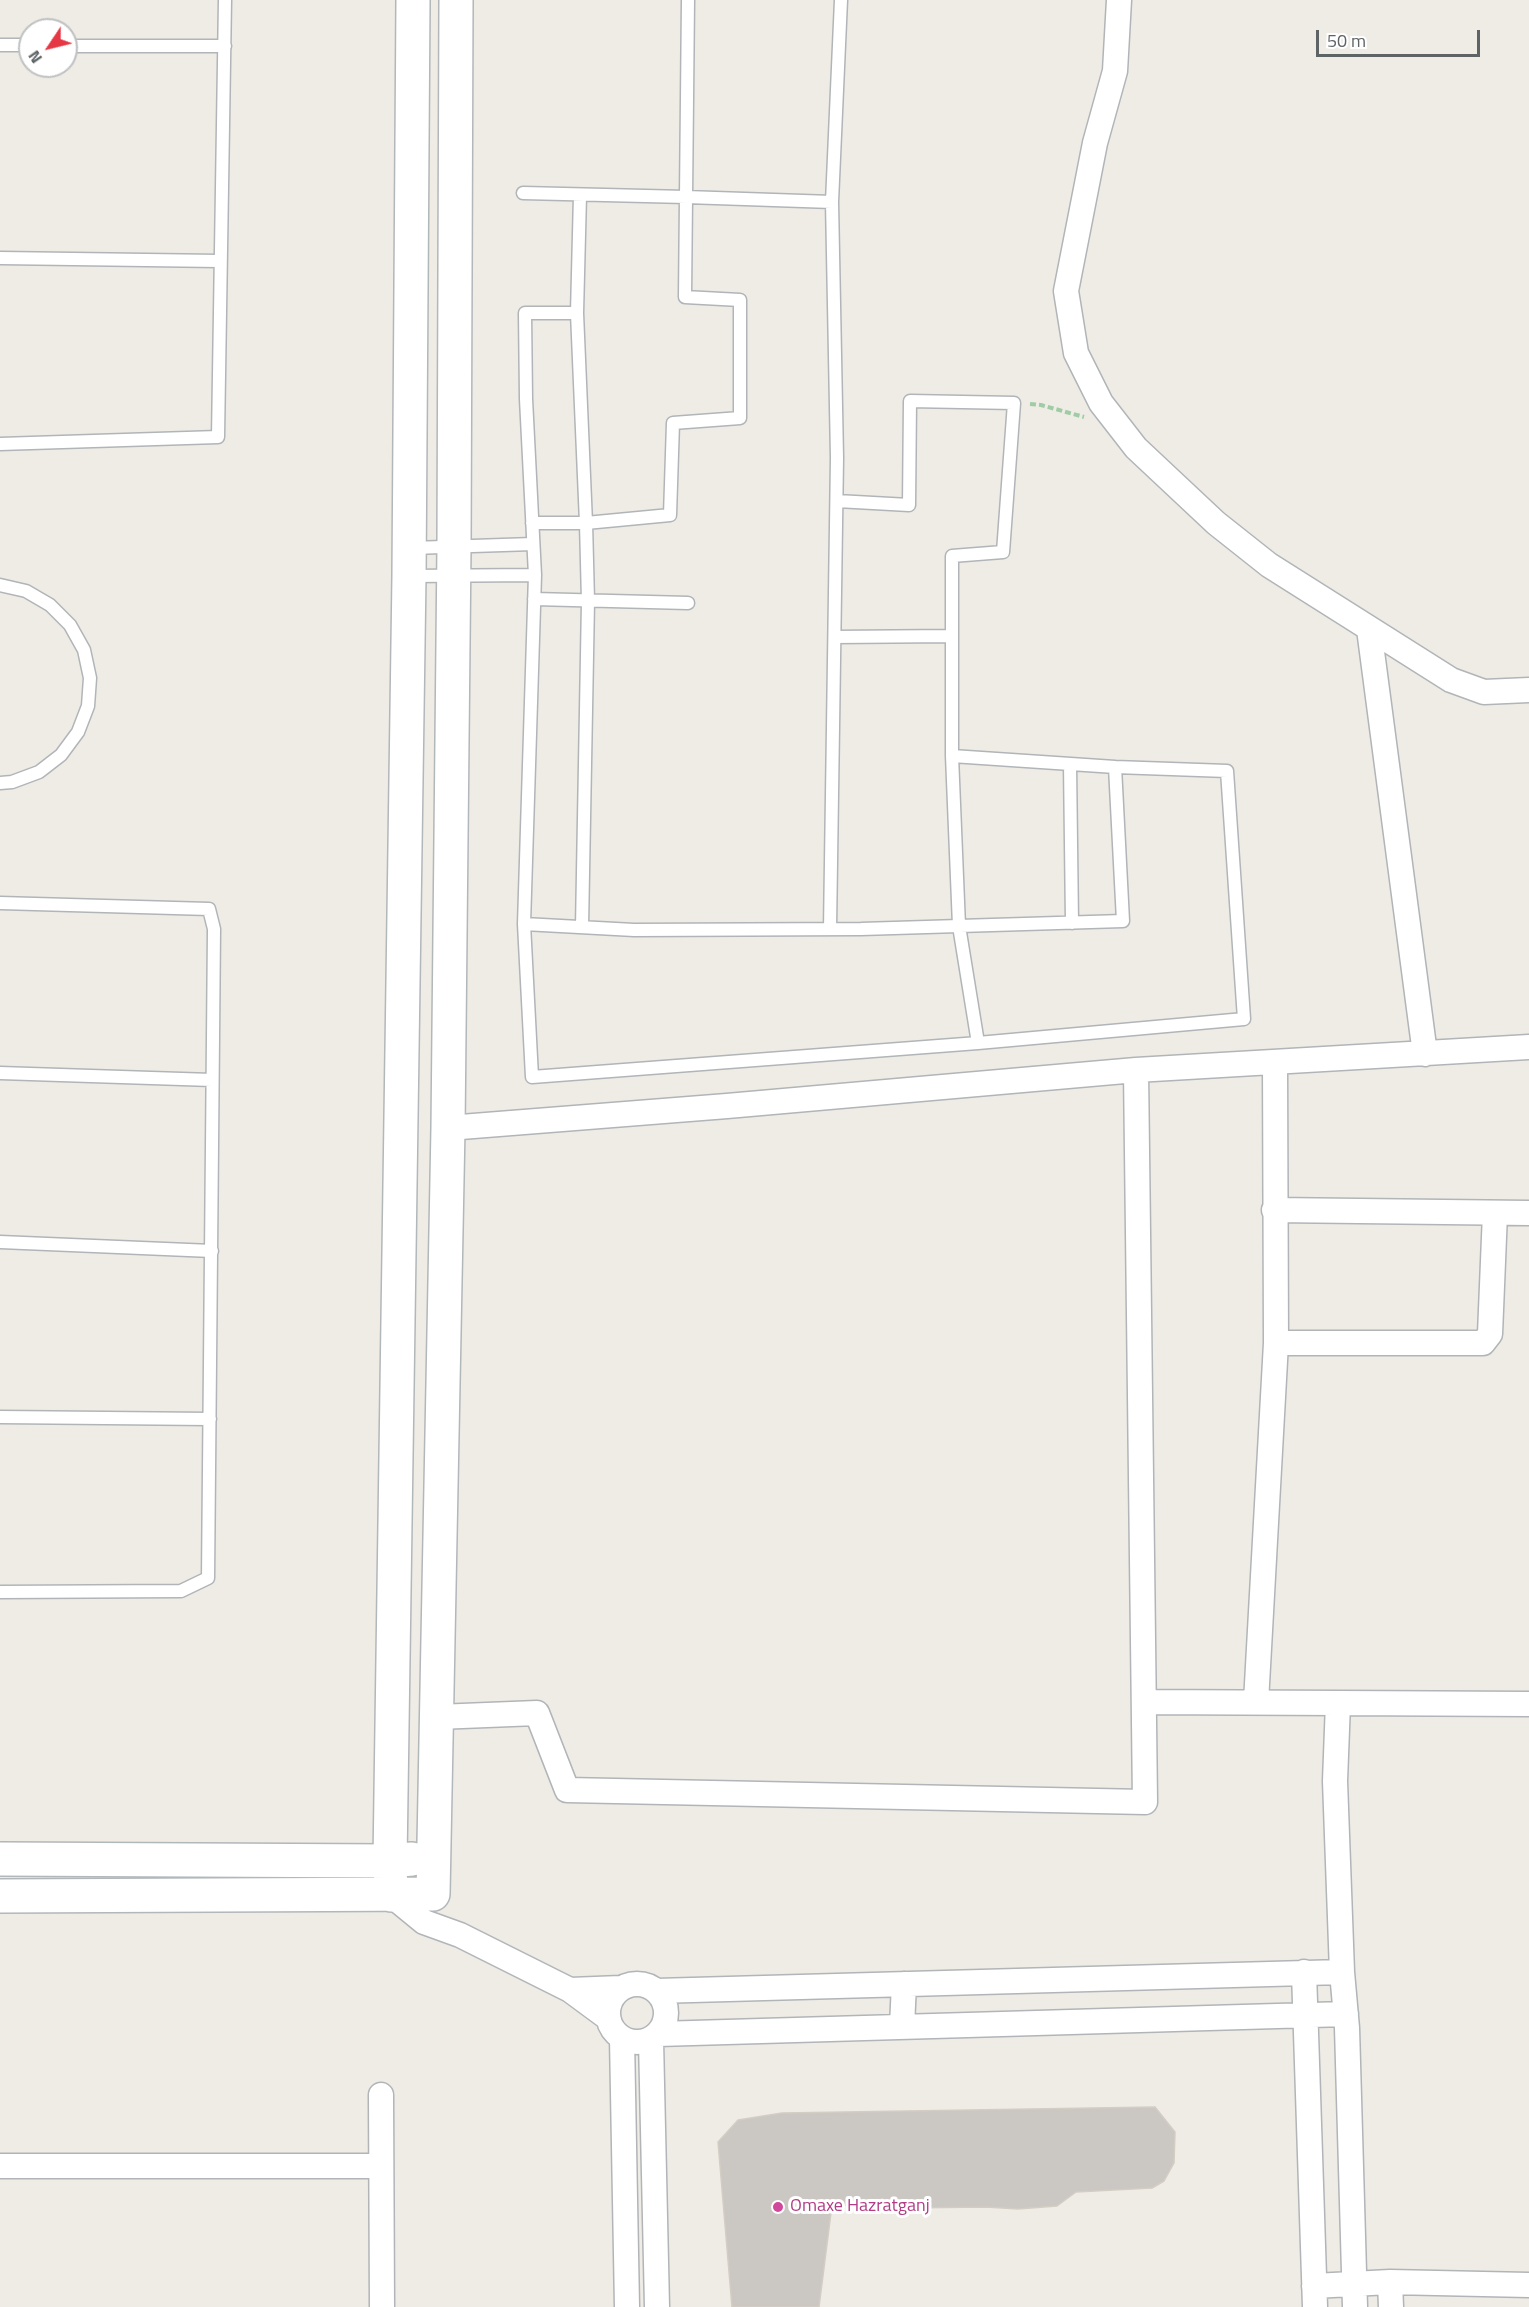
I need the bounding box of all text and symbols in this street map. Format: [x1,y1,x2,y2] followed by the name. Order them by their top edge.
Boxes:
[18,18,78,78] north arrow
[1319,18,1482,56] scale bar
[1327,27,1366,54] text: 50 m
[22,46,48,69] text: N
[790,2196,930,2218] place label: Omaxe Hazratganj
[771,2200,785,2214] marker: Omaxe Hazratganj

